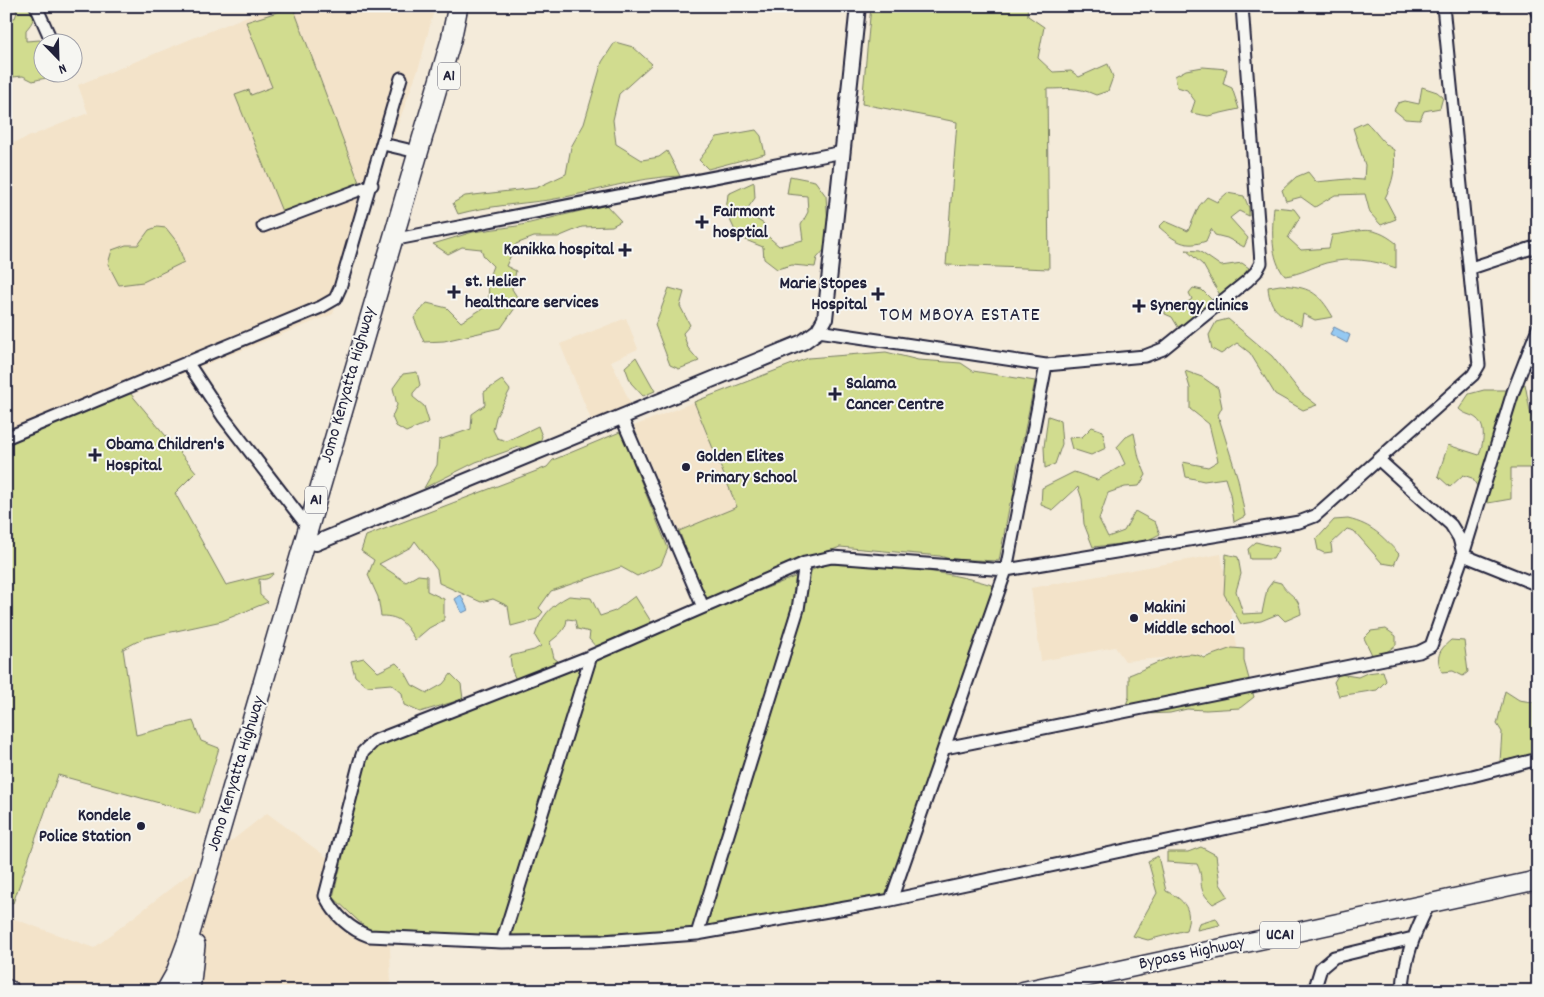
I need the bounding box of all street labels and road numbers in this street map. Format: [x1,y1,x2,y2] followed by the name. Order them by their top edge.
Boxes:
[438,62,460,90] road number: A1
[315,303,383,466] street label: Jomo Kenyatta Highway
[305,486,327,514] road number: A1
[201,693,273,855] street label: Jomo Kenyatta Highway
[1260,922,1300,948] road number: UCA1
[1137,930,1248,977] street label: Bypass Highway

